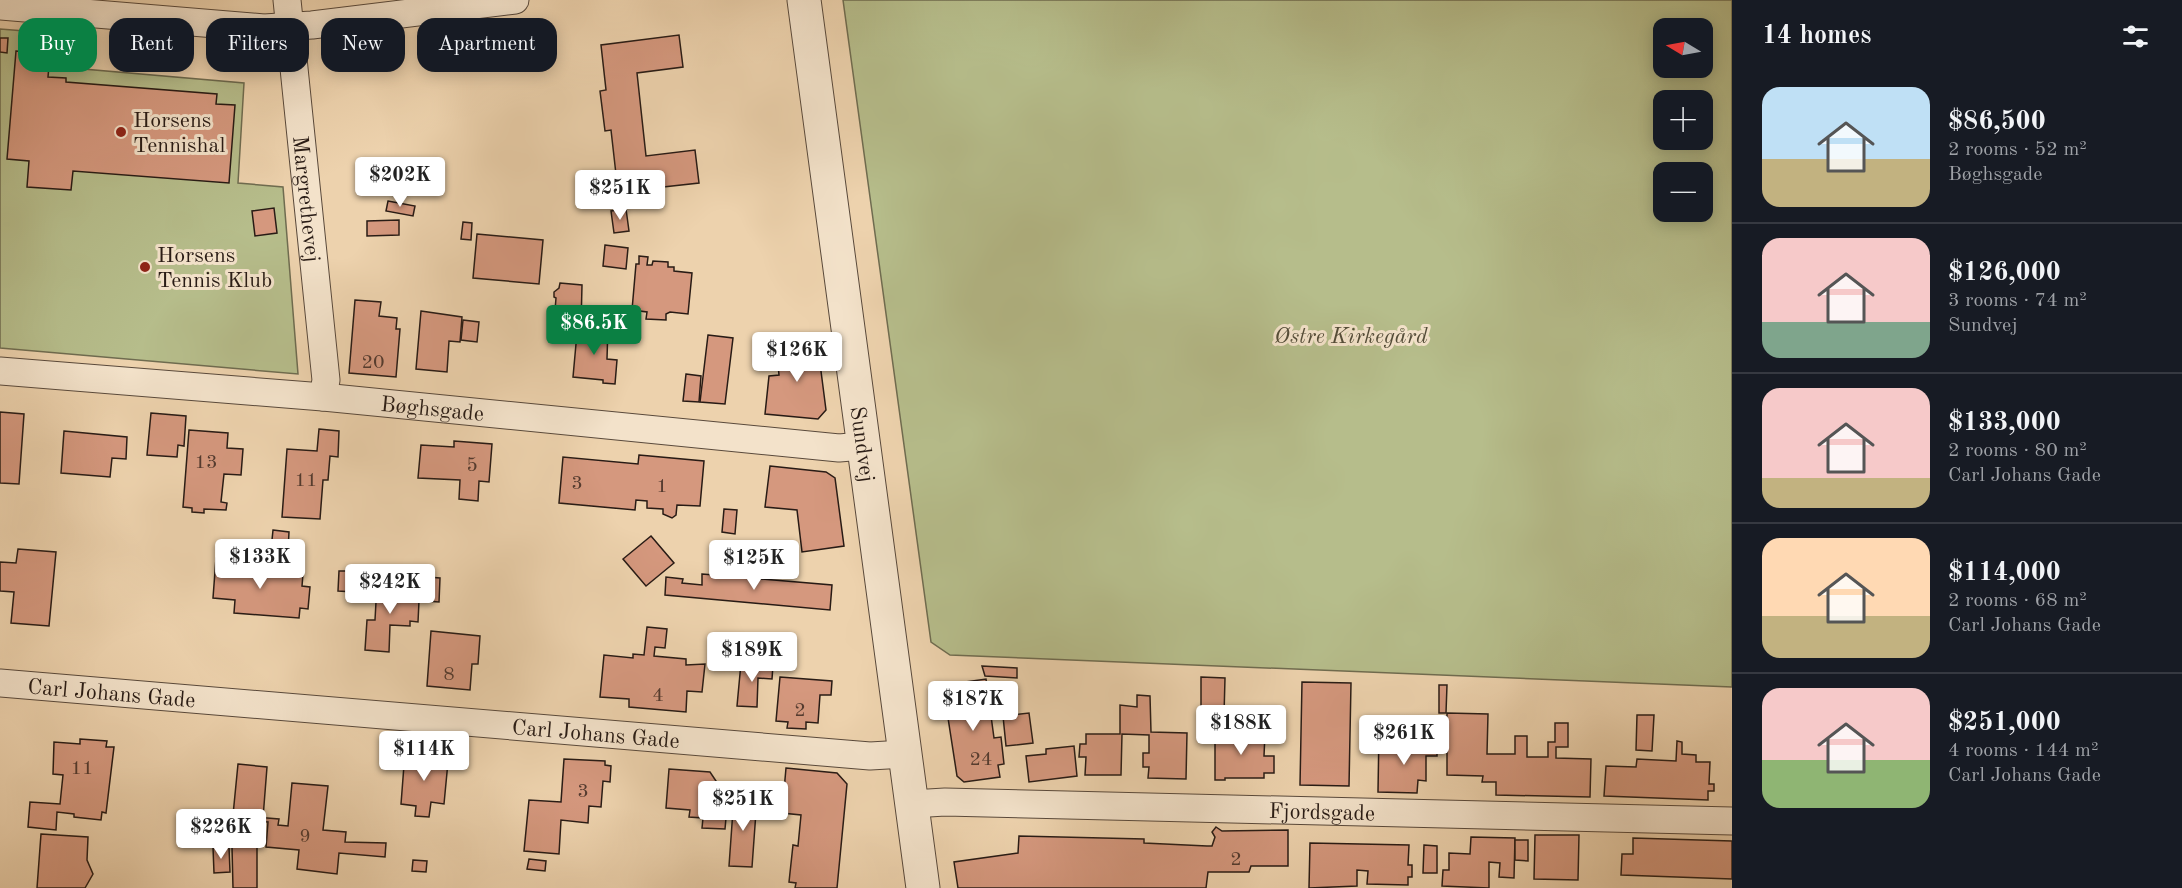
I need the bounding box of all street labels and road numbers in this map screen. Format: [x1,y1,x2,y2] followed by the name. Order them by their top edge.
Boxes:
[288,135,323,263] street label: Margrethevej
[379,394,485,426] street label: Bøghsgade
[846,405,878,484] street label: Sundvej
[27,676,196,712] street label: Carl Johans Gade
[511,717,681,753] street label: Carl Johans Gade
[1268,801,1375,825] street label: Fjordsgade

